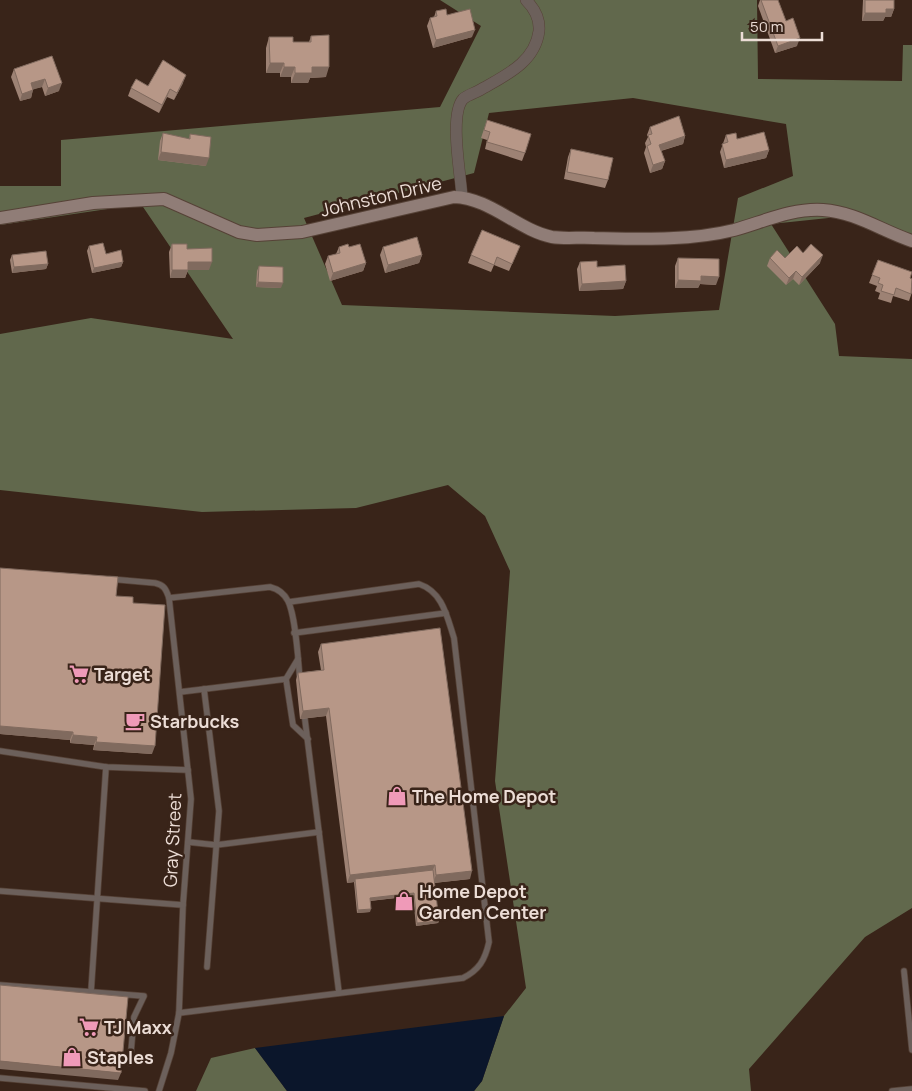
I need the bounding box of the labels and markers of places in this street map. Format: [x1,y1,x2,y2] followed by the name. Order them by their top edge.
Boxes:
[94,662,151,686] place label: Target
[68,663,90,685] supermarket icon: Target
[150,709,239,733] place label: Starbucks
[124,710,146,732] cafe icon: Starbucks
[412,784,556,808] place label: The Home Depot
[386,785,408,807] shop icon: The Home Depot
[419,879,547,924] place label: Home Depot Garden Center
[393,890,415,912] shop icon: Home Depot Garden Center
[104,1015,172,1039] place label: TJ Maxx
[78,1016,100,1038] supermarket icon: TJ Maxx
[87,1045,154,1069] place label: Staples
[61,1046,83,1068] shop icon: Staples

